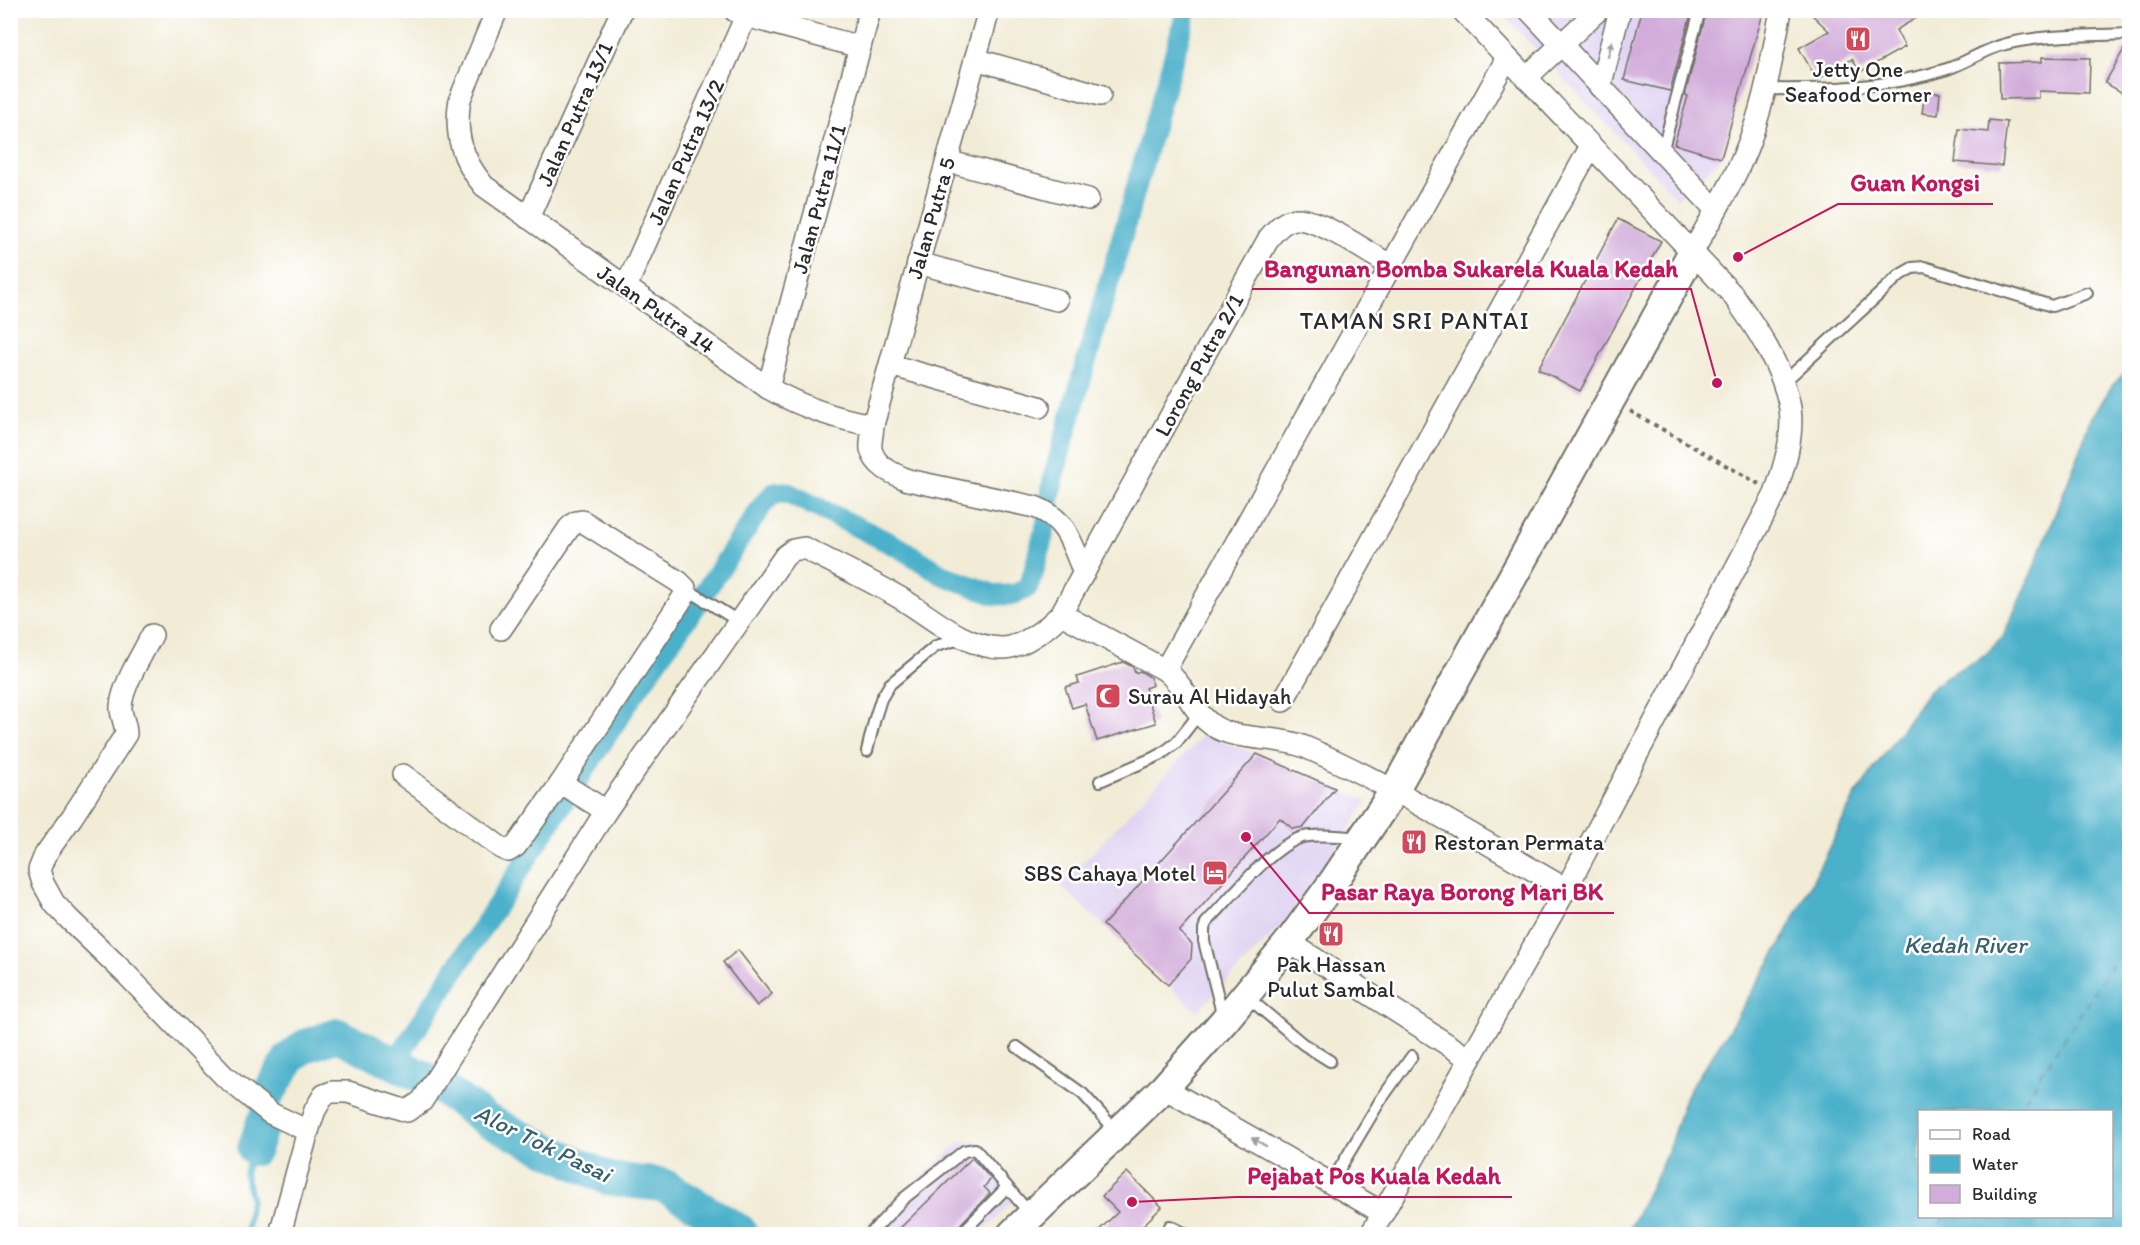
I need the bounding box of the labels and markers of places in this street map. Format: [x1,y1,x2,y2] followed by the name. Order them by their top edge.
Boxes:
[1843,24,1873,54] restaurant icon: Jetty One Seafood Corner
[1785,56,1932,108] place label: Jetty One Seafood Corner
[1838,162,1993,204] callout: Guan Kongsi
[1252,247,1691,289] callout: Bangunan Bomba Sukarela Kuala Kedah
[1093,681,1123,711] mosque icon: Surau Al Hidayah
[1128,683,1291,710] place label: Surau Al Hidayah
[1399,827,1429,857] restaurant icon: Restoran Permata
[1434,829,1605,856] place label: Restoran Permata
[1200,858,1230,888] hotel icon: SBS Cahaya Motel
[1024,860,1196,887] place label: SBS Cahaya Motel
[1309,871,1614,913] callout: Pasar Raya Borong Mari BK
[1316,919,1346,949] restaurant icon: Pak Hassan Pulut Sambal
[1267,951,1395,1003] place label: Pak Hassan Pulut Sambal
[1236,1155,1512,1197] callout: Pejabat Pos Kuala Kedah

